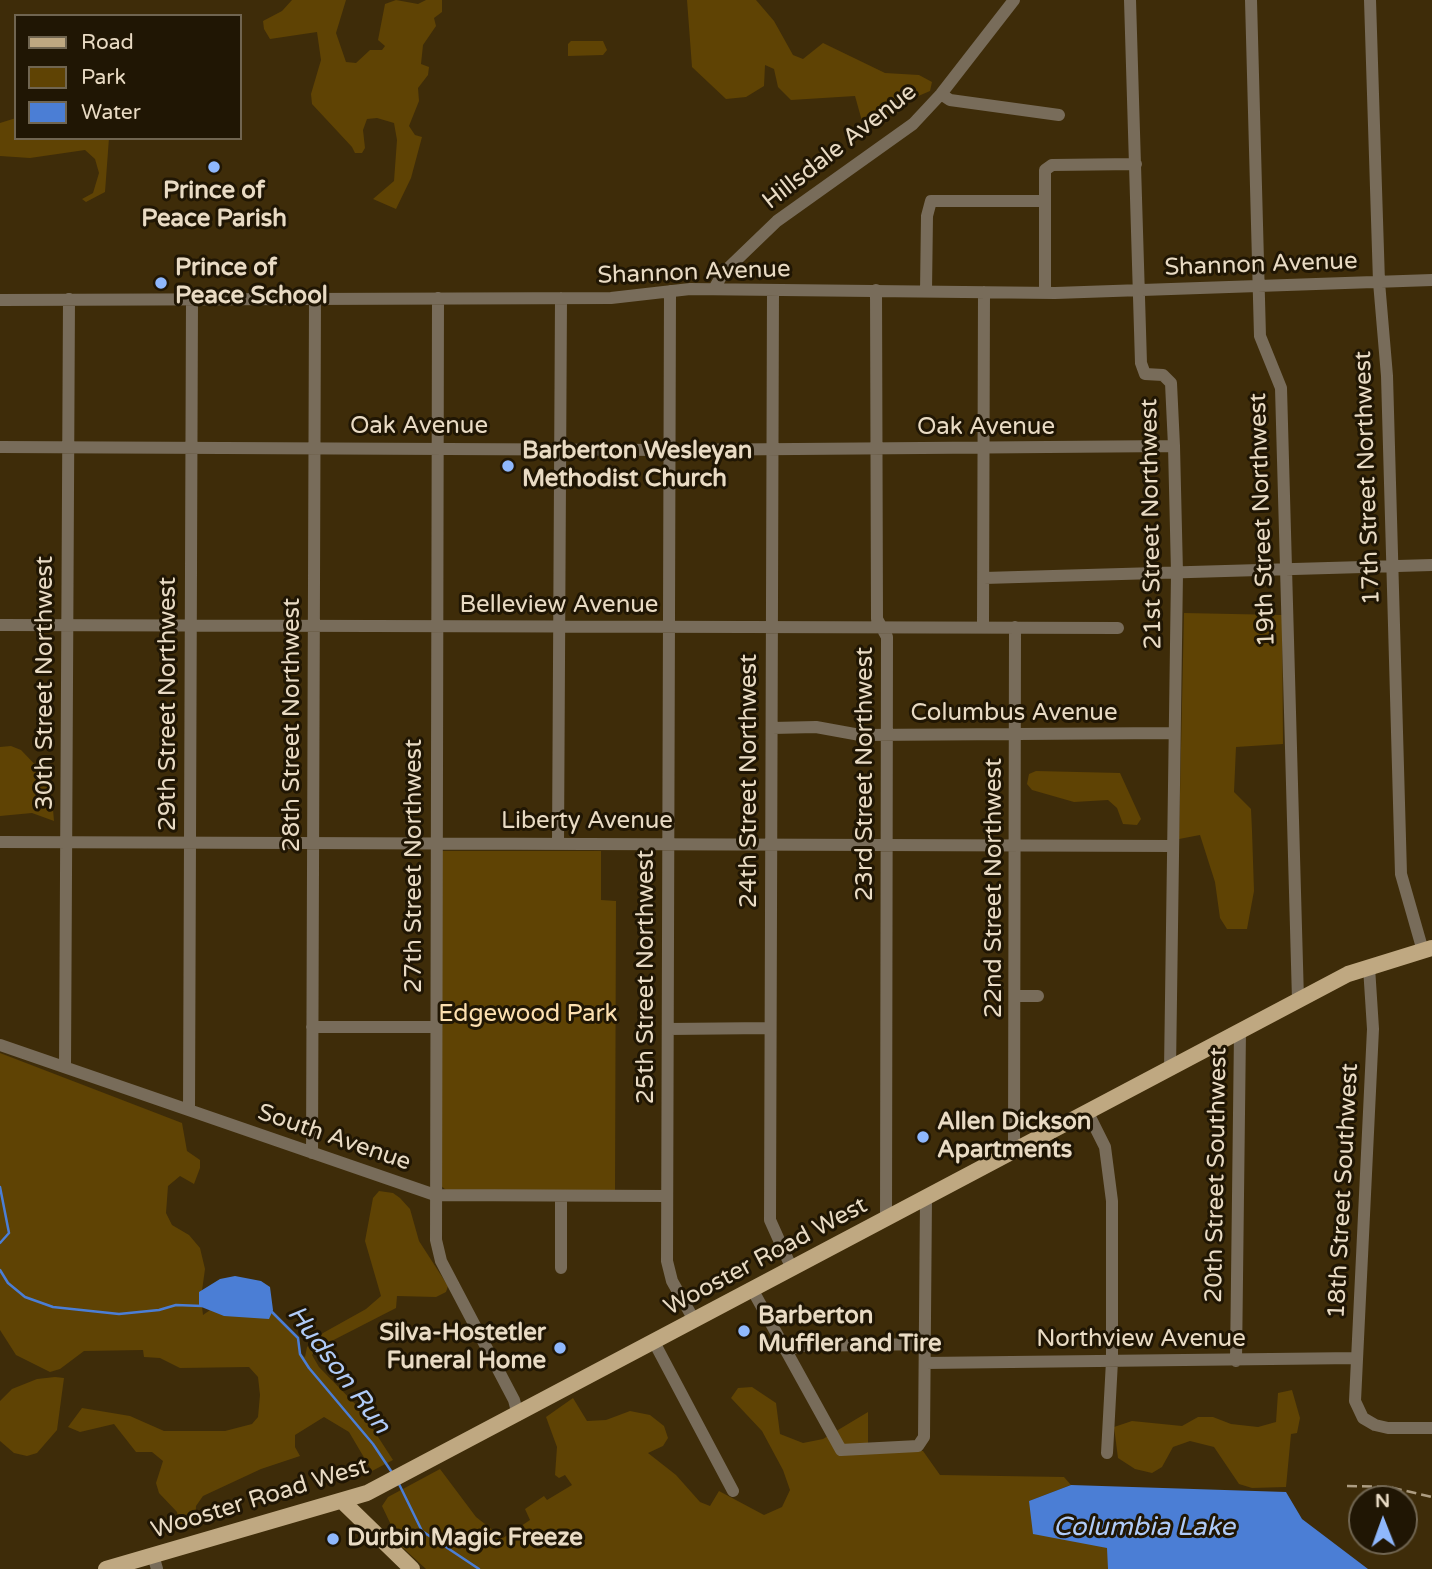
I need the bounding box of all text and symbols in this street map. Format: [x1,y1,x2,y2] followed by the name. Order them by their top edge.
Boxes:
[14,14,242,140] legend
[81,30,134,55] text: Road
[81,65,126,90] text: Park
[757,78,923,216] street label: Hillsdale Avenue
[81,100,141,125] text: Water
[206,159,222,175] marker: Prince of Peace Parish
[141,178,287,234] place label: Prince of Peace Parish
[1164,247,1358,283] street label: Shannon Avenue
[175,255,328,311] place label: Prince of Peace School
[597,255,791,291] street label: Shannon Avenue
[153,275,169,291] marker: Prince of Peace School
[1349,350,1387,606] street label: 17th Street Northwest
[1244,392,1282,648] street label: 19th Street Northwest
[1135,398,1169,650] street label: 21st Street Northwest
[350,413,488,441] street label: Oak Avenue
[917,414,1055,442] street label: Oak Avenue
[522,438,752,494] place label: Barberton Wesleyan Methodist Church
[500,458,516,474] marker: Barberton Wesleyan Methodist Church
[32,556,60,810] street label: 30th Street Northwest
[155,577,183,831] street label: 29th Street Northwest
[460,592,658,620] street label: Belleview Avenue
[279,598,307,852] street label: 28th Street Northwest
[852,647,880,901] street label: 23rd Street Northwest
[736,654,764,908] street label: 24th Street Northwest
[911,700,1117,728] street label: Columbus Avenue
[401,739,429,993] street label: 27th Street Northwest
[981,758,1009,1018] street label: 22nd Street Northwest
[501,808,673,836] street label: Liberty Avenue
[633,850,661,1104] street label: 25th Street Northwest
[438,1001,618,1029] park label: Edgewood Park
[1200,1047,1234,1303] street label: 20th Street Southwest
[1323,1063,1365,1319] street label: 18th Street Southwest
[254,1098,414,1178] street label: South Avenue
[937,1109,1091,1165] place label: Allen Dickson Apartments
[915,1129,931,1145] marker: Allen Dickson Apartments
[660,1191,872,1323] street label: Wooster Road West
[280,1300,396,1440] water label: Hudson Run
[758,1303,941,1359] place label: Barberton Muffler and Tire
[379,1320,546,1376] place label: Silva-Hostetler Funeral Home
[736,1323,752,1339] marker: Barberton Muffler and Tire
[1036,1326,1246,1354] street label: Northview Avenue
[552,1340,568,1356] marker: Silva-Hostetler Funeral Home
[148,1452,372,1546] street label: Wooster Road West
[1348,1485,1418,1555] north arrow
[1375,1490,1390,1512] text: N
[1053,1512,1235,1544] water label: Columbia Lake
[347,1525,583,1553] place label: Durbin Magic Freeze
[325,1531,341,1547] marker: Durbin Magic Freeze

